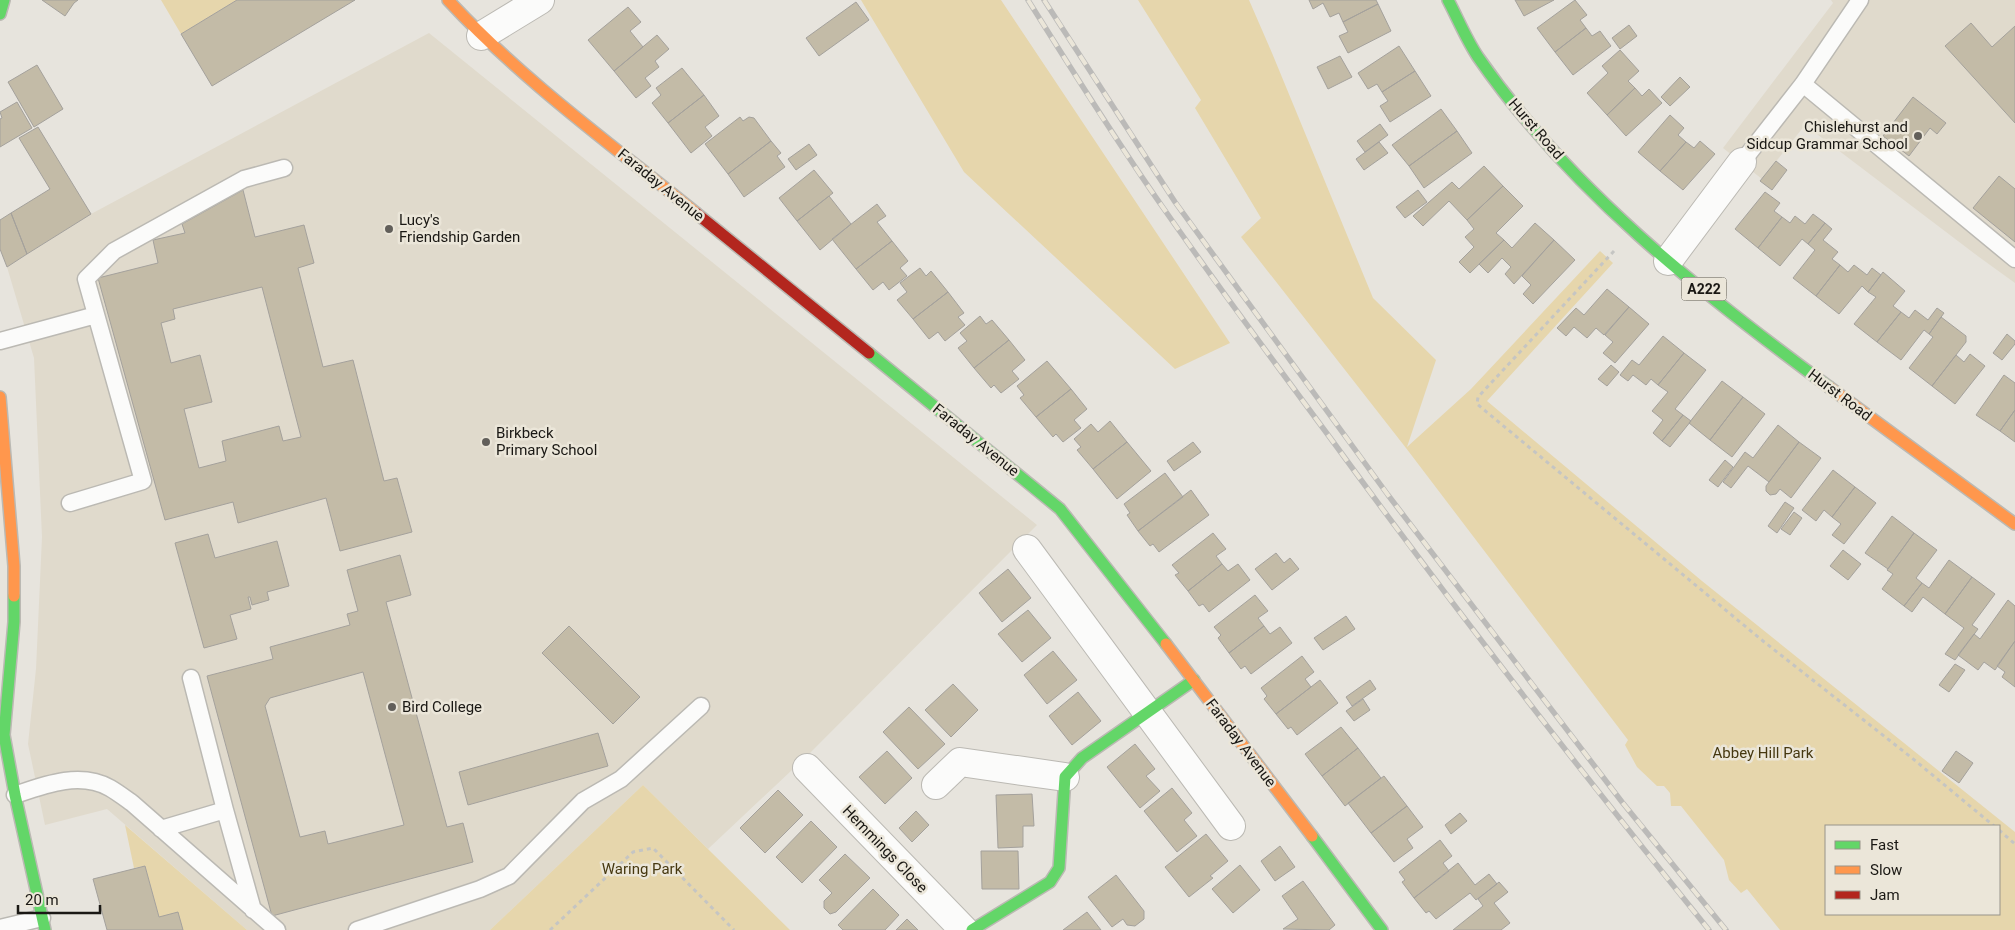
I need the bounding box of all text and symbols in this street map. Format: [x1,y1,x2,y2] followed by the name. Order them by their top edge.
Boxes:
[1505,95,1567,163] street label: Hurst Road
[1747,118,1908,153] place label: Chislehurst and Sidcup Grammar School
[1912,130,1924,142] marker: Chislehurst and Sidcup Grammar School
[614,145,708,225] street label: Faraday Avenue
[399,211,520,246] place label: Lucy's Friendship Garden
[383,223,395,235] marker: Lucy's Friendship Garden
[1682,278,1726,300] road number: A222
[1805,365,1875,425] street label: Hurst Road
[929,400,1023,480] street label: Faraday Avenue
[496,424,597,459] place label: Birkbeck Primary School
[480,436,492,448] marker: Birkbeck Primary School
[1202,695,1280,791] street label: Faraday Avenue
[402,698,482,716] place label: Bird College
[386,701,398,713] marker: Bird College
[1713,744,1814,762] park label: Abbey Hill Park
[839,802,931,896] street label: Hemmings Close
[1825,825,2000,915] legend
[1870,836,1899,854] text: Fast
[602,860,683,878] park label: Waring Park
[1870,861,1902,879] text: Slow
[18,882,100,914] scale bar
[1870,886,1900,904] text: Jam
[25,891,59,909] text: 20 m

